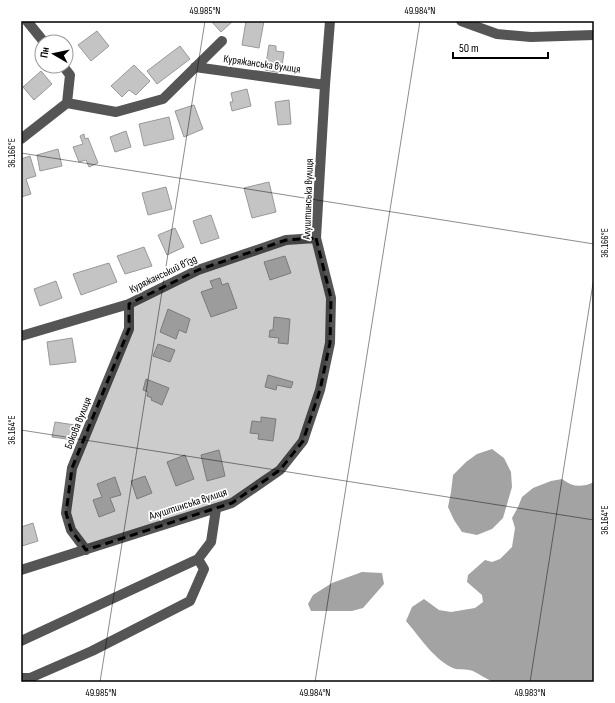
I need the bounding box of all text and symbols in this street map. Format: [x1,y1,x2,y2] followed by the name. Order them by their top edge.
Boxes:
[190,5,220,17] text: 49.985°N
[405,5,435,17] text: 49.984°N
[34,34,74,74] north arrow
[453,34,548,60] scale bar
[459,41,479,56] text: 50 m
[37,46,52,59] text: Пн
[223,52,301,76] street label: Куряжанська вулиця
[6,138,18,168] text: 36.166°E
[300,158,316,241] street label: Алуштинська вулиця
[599,228,611,258] text: 36.166°E
[127,252,199,296] street label: Куряжанський в’їзд
[62,395,94,451] street label: Бокова вулиця
[6,415,18,445] text: 36.164°E
[147,485,229,523] street label: Алуштинська вулиця
[599,505,611,535] text: 36.164°E
[86,687,116,699] text: 49.985°N
[300,687,330,699] text: 49.984°N
[514,687,546,699] text: 49.983°N

